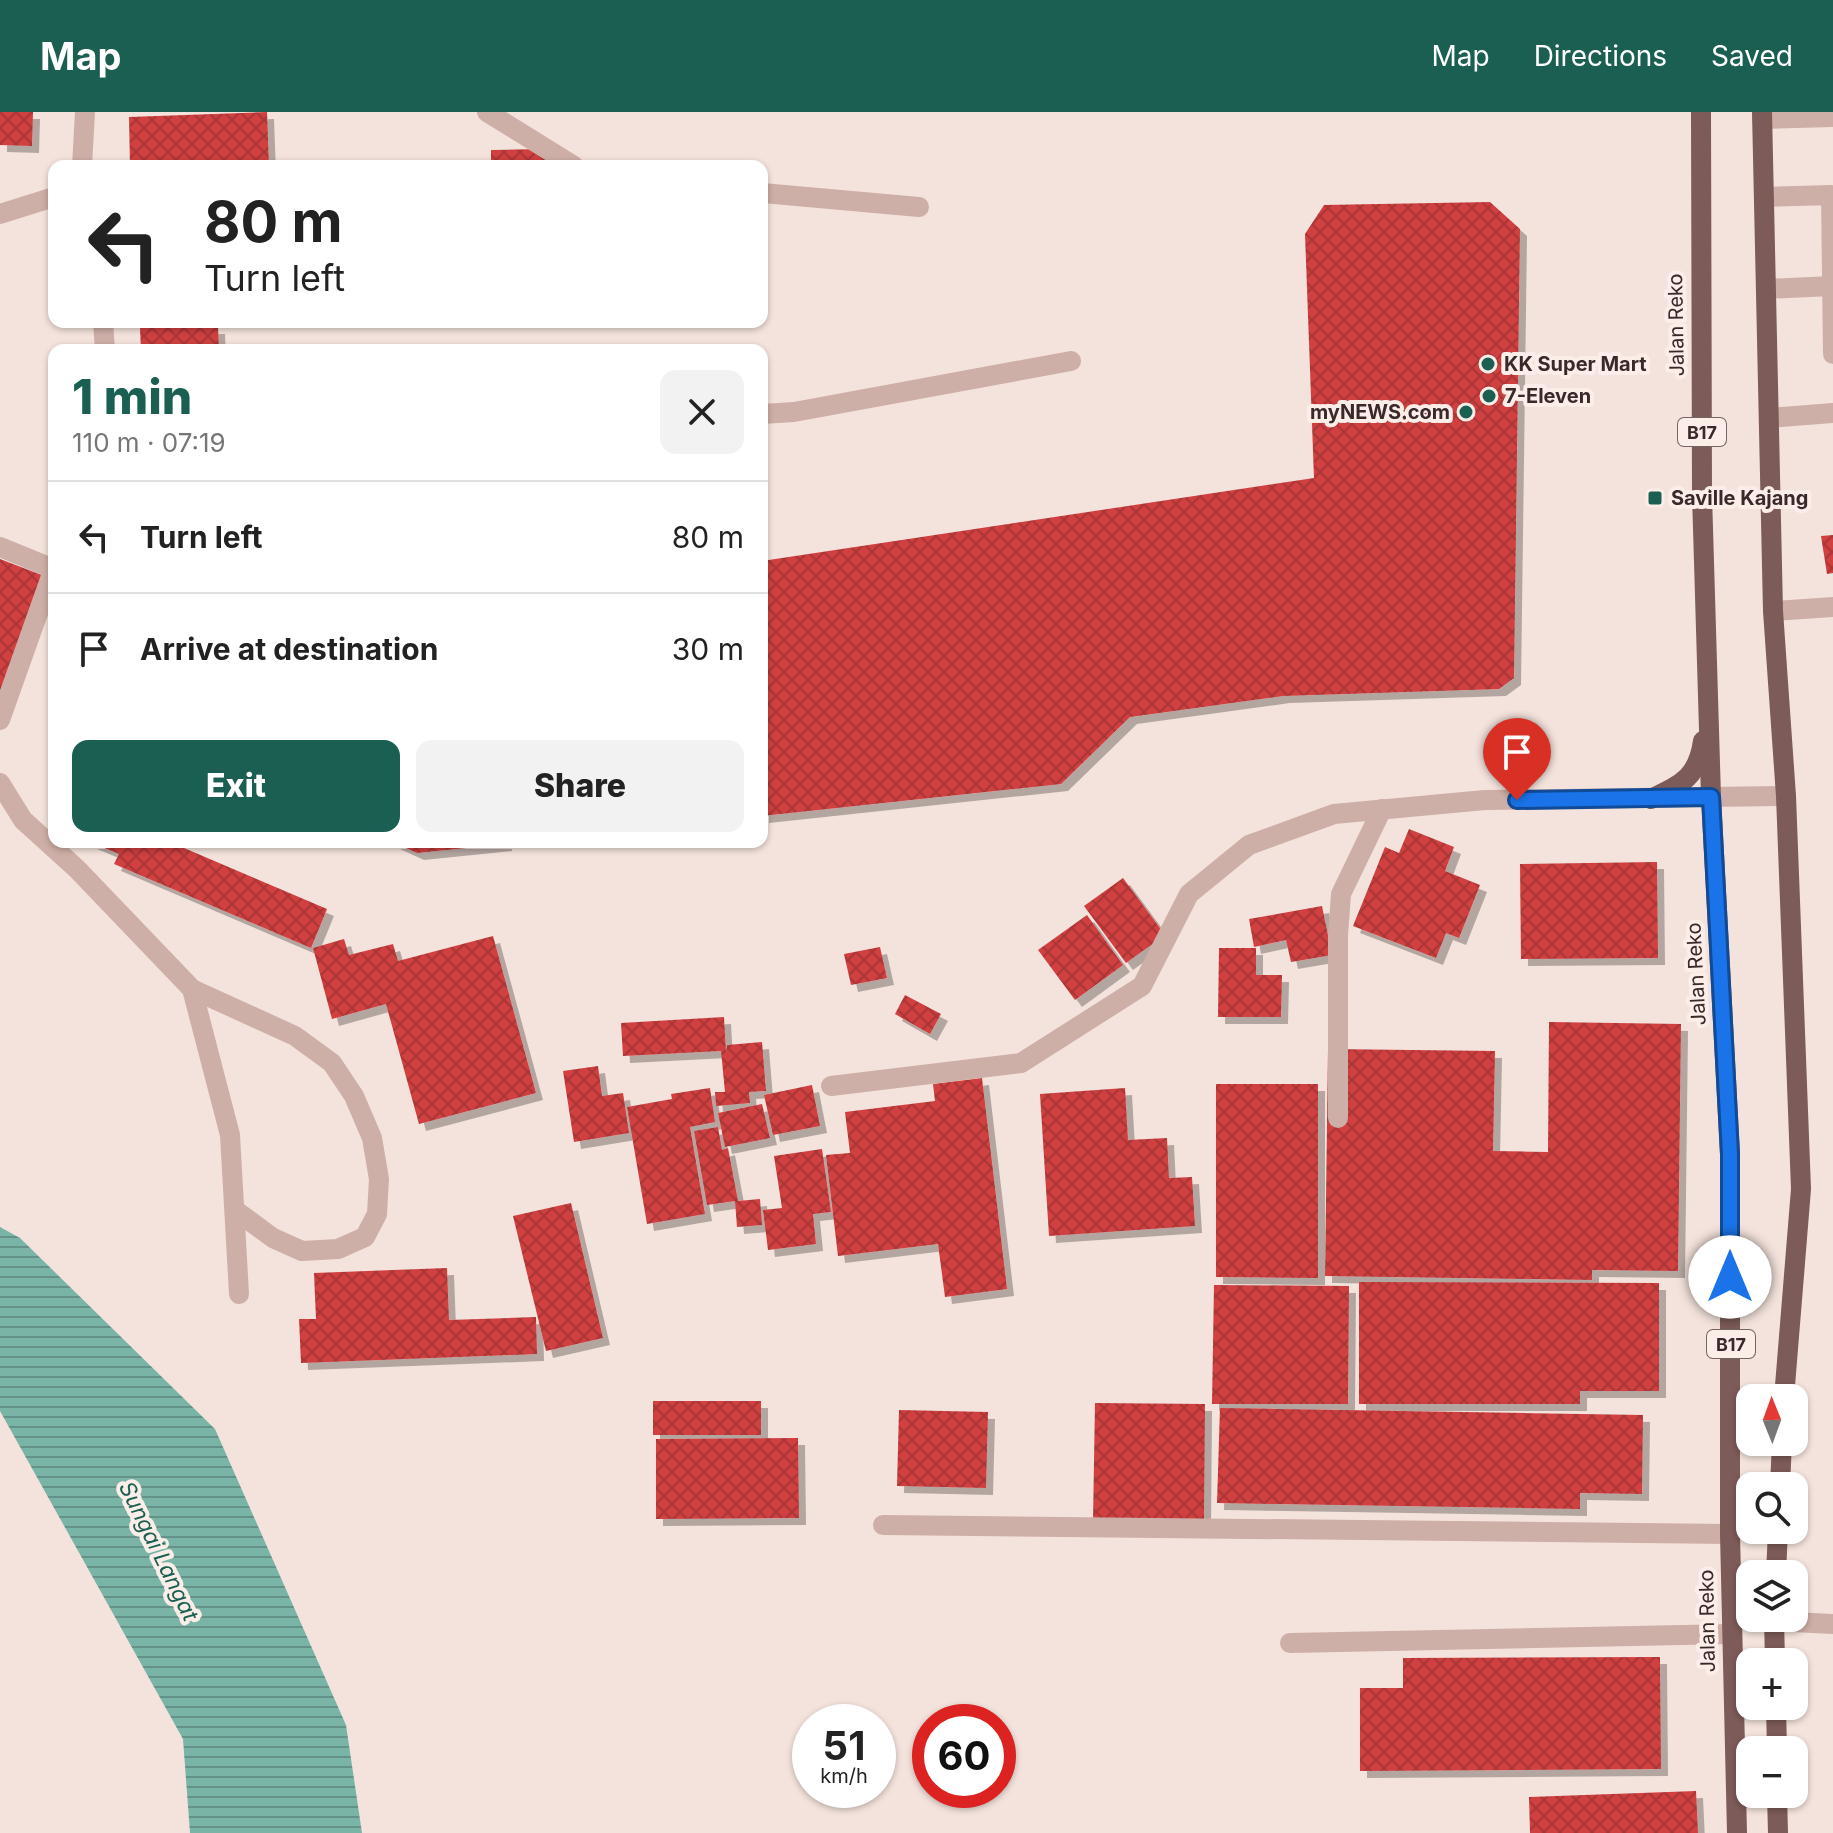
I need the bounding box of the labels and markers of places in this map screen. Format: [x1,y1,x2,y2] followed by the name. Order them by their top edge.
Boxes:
[1504,352,1647,376] place label: KK Super Mart
[1479,355,1497,373] marker: KK Super Mart
[1505,384,1591,408] place label: 7-Eleven
[1480,387,1498,405] marker: 7-Eleven
[1310,400,1450,424] place label: myNEWS.com
[1457,403,1475,421] marker: myNEWS.com
[1671,486,1808,510] place label: Saville Kajang
[1646,489,1664,507] marker: Saville Kajang
[1483,718,1551,800] pin

